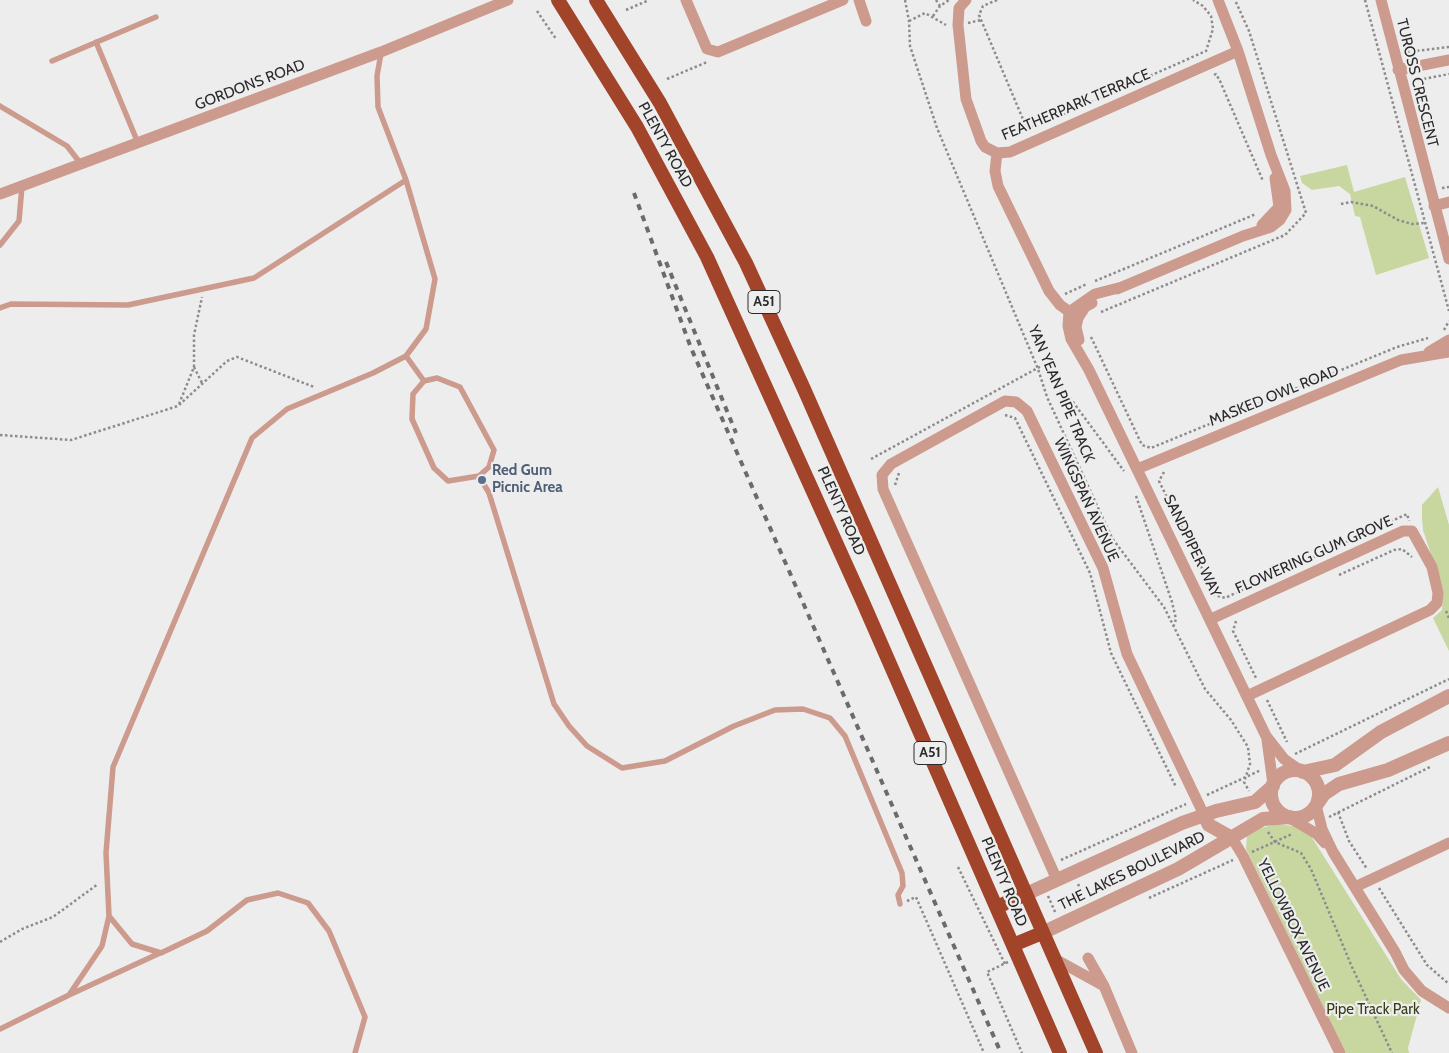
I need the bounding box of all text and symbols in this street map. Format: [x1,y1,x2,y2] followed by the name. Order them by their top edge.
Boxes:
[1392,17,1442,149] street label: TUROSS CRESCENT
[192,56,308,114] street label: GORDONS ROAD
[999,66,1153,144] street label: FEATHERPARK TERRACE
[634,99,696,191] street label: PLENTY ROAD
[748,290,780,314] road number: A51
[1024,323,1098,465] street label: YAN YEAN PIPE TRACK
[1206,362,1342,430] street label: MASKED OWL ROAD
[1049,435,1123,565] street label: WINGSPAN AVENUE
[492,462,563,497] place label: Red Gum Picnic Area
[813,464,869,558] street label: PLENTY ROAD
[476,474,488,486] marker: Red Gum Picnic Area
[1159,492,1225,600] street label: SANDPIPER WAY
[1233,512,1395,598] street label: FLOWERING GUM GROVE
[914,741,946,764] road number: A51
[1056,828,1208,914] street label: THE LAKES BOULEVARD
[977,835,1031,929] street label: PLENTY ROAD
[1253,856,1333,994] street label: YELLOWBOX AVENUE
[1326,1001,1420,1019] park label: Pipe Track Park

